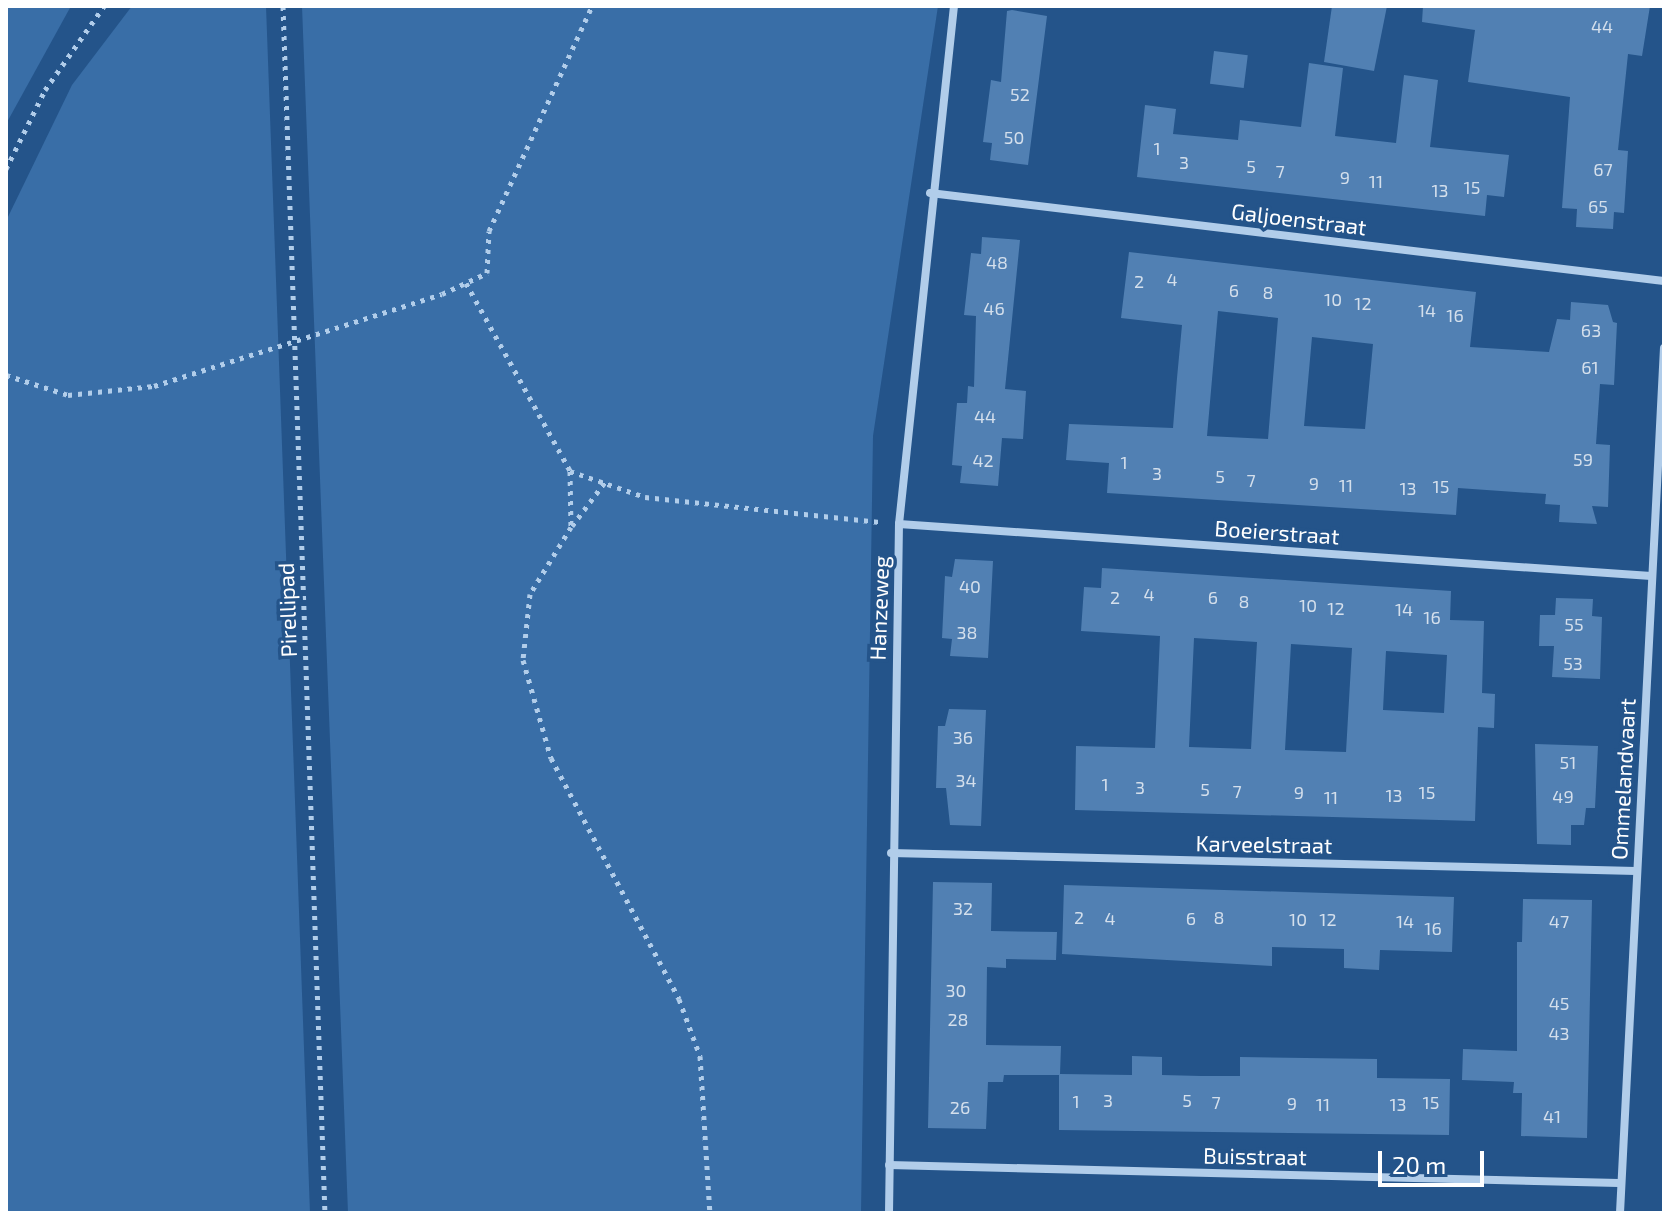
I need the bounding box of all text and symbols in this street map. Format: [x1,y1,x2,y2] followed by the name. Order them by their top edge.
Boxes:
[1591,15,1613,37] house number: 44
[1010,83,1030,105] house number: 52
[1004,126,1024,148] house number: 50
[1153,137,1161,159] house number: 1
[1179,151,1189,173] house number: 3
[1246,155,1256,177] house number: 5
[1593,158,1613,180] house number: 67
[1275,160,1285,182] house number: 7
[1340,166,1350,188] house number: 9
[1369,170,1383,192] house number: 11
[1464,176,1480,198] house number: 15
[1431,179,1449,201] house number: 13
[1588,195,1608,217] house number: 65
[1230,198,1368,240] street label: Galjoenstraat
[986,251,1008,273] house number: 48
[1166,268,1178,290] house number: 4
[1134,270,1144,292] house number: 2
[1229,279,1239,301] house number: 6
[1263,281,1273,303] house number: 8
[1324,288,1342,310] house number: 10
[1354,292,1372,314] house number: 12
[983,297,1005,319] house number: 46
[1418,299,1436,321] house number: 14
[1446,304,1464,326] house number: 16
[1581,319,1601,341] house number: 63
[1581,356,1599,378] house number: 61
[974,405,996,427] house number: 44
[1573,448,1593,470] house number: 59
[972,449,994,471] house number: 42
[1120,451,1128,473] house number: 1
[1152,462,1162,484] house number: 3
[1215,465,1225,487] house number: 5
[1246,469,1256,491] house number: 7
[1309,472,1319,494] house number: 9
[1339,474,1353,496] house number: 11
[1433,475,1449,497] house number: 15
[1399,477,1417,499] house number: 13
[1214,514,1340,550] street label: Boeierstraat
[864,555,894,661] street label: Hanzeweg
[272,562,302,658] street label: Pirellipad
[959,575,981,597] house number: 40
[1143,583,1155,605] house number: 4
[1110,586,1120,608] house number: 2
[1208,586,1218,608] house number: 6
[1239,590,1249,612] house number: 8
[1299,594,1317,616] house number: 10
[1327,597,1345,619] house number: 12
[1395,598,1413,620] house number: 14
[1423,606,1441,628] house number: 16
[1564,613,1584,635] house number: 55
[957,621,977,643] house number: 38
[1563,652,1583,674] house number: 53
[1606,697,1640,861] street label: Ommelandvaart
[953,726,973,748] house number: 36
[1560,751,1576,773] house number: 51
[955,769,977,791] house number: 34
[1101,773,1109,795] house number: 1
[1135,776,1145,798] house number: 3
[1200,778,1210,800] house number: 5
[1232,780,1242,802] house number: 7
[1294,781,1304,803] house number: 9
[1419,781,1435,803] house number: 15
[1385,784,1403,806] house number: 13
[1552,785,1574,807] house number: 49
[1324,786,1338,808] house number: 11
[1196,830,1332,858] street label: Karveelstraat
[953,897,973,919] house number: 32
[1074,906,1084,928] house number: 2
[1214,906,1224,928] house number: 8
[1104,907,1116,929] house number: 4
[1186,907,1196,929] house number: 6
[1289,908,1307,930] house number: 10
[1319,908,1337,930] house number: 12
[1396,910,1414,932] house number: 14
[1549,910,1569,932] house number: 47
[1424,917,1442,939] house number: 16
[946,979,966,1001] house number: 30
[1549,992,1569,1014] house number: 45
[947,1008,969,1030] house number: 28
[1548,1022,1570,1044] house number: 43
[1103,1089,1113,1111] house number: 3
[1182,1089,1192,1111] house number: 5
[1072,1090,1080,1112] house number: 1
[1211,1091,1221,1113] house number: 7
[1423,1091,1439,1113] house number: 15
[1287,1092,1297,1114] house number: 9
[1316,1093,1330,1115] house number: 11
[1389,1093,1407,1115] house number: 13
[950,1096,970,1118] house number: 26
[1543,1105,1561,1127] house number: 41
[1382,1135,1488,1185] scale bar
[1203,1142,1307,1170] street label: Buisstraat
[1392,1150,1446,1179] text: 20 m

